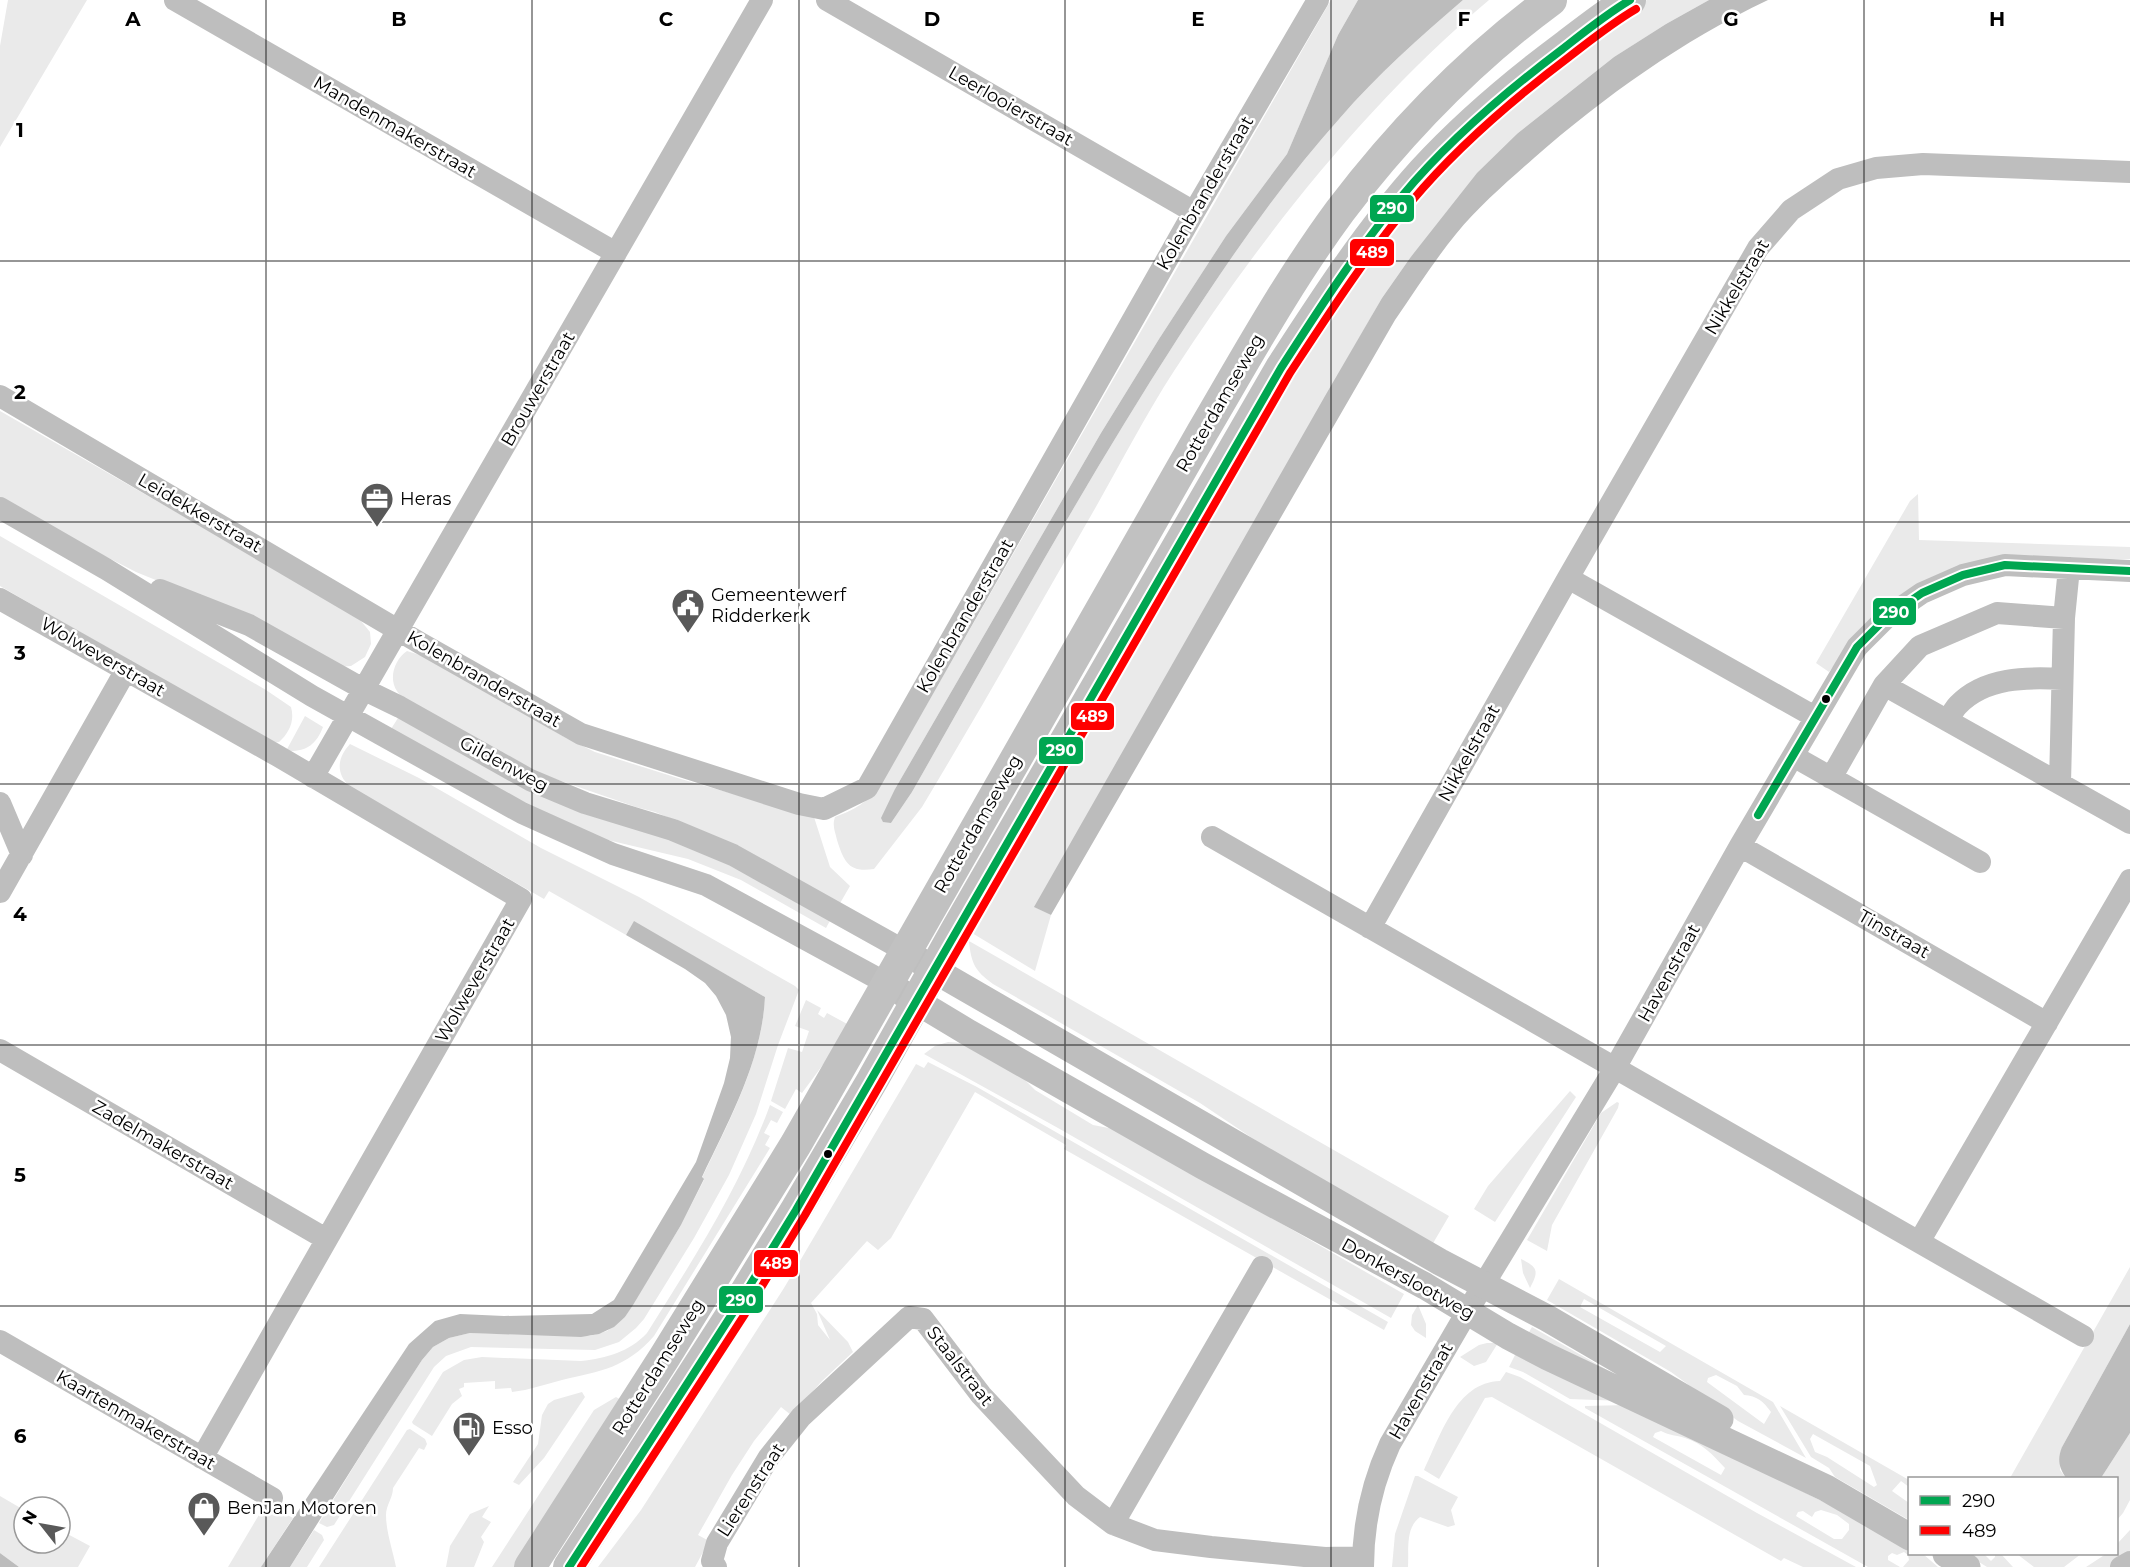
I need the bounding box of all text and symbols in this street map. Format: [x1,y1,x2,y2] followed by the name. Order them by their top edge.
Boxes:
[124,7,141,31] text: A
[391,7,407,31] text: B
[659,7,674,31] text: C
[924,7,940,31] text: D
[1191,7,1205,31] text: E
[1458,7,1471,31] text: F
[1723,7,1739,31] text: G
[1989,7,2005,31] text: H
[945,61,1077,151] street label: Leerlooierstraat
[310,71,480,183] street label: Mandenmakerstraat
[1152,112,1258,274] street label: Kolenbranderstraat
[16,118,24,142] text: 1
[1369,194,1415,223] line badge: 290
[1377,199,1407,218] text: 290
[1700,235,1774,339] street label: Nikkelstraat
[1349,238,1395,267] line badge: 489
[1356,243,1388,262] text: 489
[496,328,580,450] street label: Brouwerstraat
[1171,330,1269,476] street label: Rotterdamseweg
[14,380,26,404] text: 2
[134,469,266,557] street label: Leidekkerstraat
[359,481,395,528] office icon: Heras
[400,488,452,510] place label: Heras
[912,535,1018,697] street label: Kolenbranderstraat
[711,584,847,627] place label: Gemeentewerf Ridderkerk
[670,587,706,634] public building icon: Gemeentewerf Ridderkerk
[1872,597,1917,626] line badge: 290
[1879,603,1909,622] text: 290
[37,612,169,702] street label: Wolweverstraat
[403,626,565,732] street label: Kolenbranderstraat
[13,641,26,665] text: 3
[1820,693,1832,705] unlabelled marker
[1433,701,1505,805] street label: Nikkelstraat
[1070,702,1115,731] line badge: 489
[1076,707,1108,726] text: 489
[456,731,552,797] street label: Gildenweg
[1038,736,1084,765] line badge: 290
[1046,741,1076,760] text: 290
[929,751,1027,897] street label: Rotterdamseweg
[13,902,27,926] text: 4
[1855,905,1933,963] street label: Tinstraat
[430,914,520,1046] street label: Wolweverstraat
[1633,920,1705,1026] street label: Havenstraat
[88,1096,238,1194] street label: Zadelmakerstraat
[822,1148,834,1160] unlabelled marker
[14,1163,26,1187] text: 5
[1338,1233,1478,1325] street label: Donkerslootweg
[753,1249,799,1278] line badge: 489
[760,1254,792,1273] text: 489
[718,1285,764,1314] line badge: 290
[726,1291,756,1310] text: 290
[607,1295,709,1439] street label: Rotterdamseweg
[922,1322,998,1410] street label: Staalstraat
[1384,1338,1458,1444] street label: Havenstraat
[52,1365,220,1475] street label: Kaartenmakerstraat
[451,1410,487,1457] fuel station icon: Esso
[492,1417,533,1439] place label: Esso
[14,1424,27,1448] text: 6
[713,1439,789,1541] street label: Lierenstraat
[1908,1477,2118,1555] legend
[186,1490,222,1537] shop icon: BenJan Motoren
[1962,1490,1995,1512] text: 290
[12,1495,72,1555] north arrow
[227,1497,377,1519] place label: BenJan Motoren
[18,1507,41,1528] text: N
[1962,1520,1997,1542] text: 489

